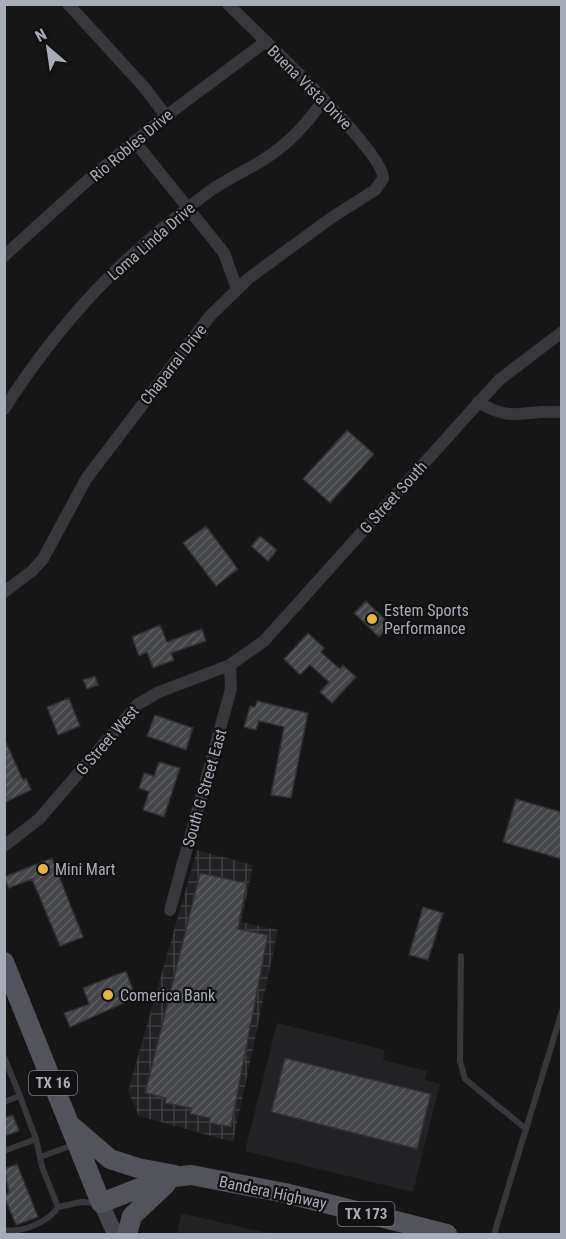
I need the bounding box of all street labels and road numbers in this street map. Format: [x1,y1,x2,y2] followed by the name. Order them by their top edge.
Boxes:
[264,41,356,133] street label: Buena Vista Drive
[86,105,177,186] street label: Rio Robles Drive
[104,198,199,284] street label: Loma Linda Drive
[136,320,211,408] street label: Chaparral Drive
[356,457,431,537] street label: G Street South
[72,702,143,779] street label: G Street West
[179,727,231,849] street label: South G Street East
[29,1071,77,1095] road number: TX 16
[217,1172,329,1213] street label: Bandera Highway
[338,1202,394,1226] road number: TX 173

